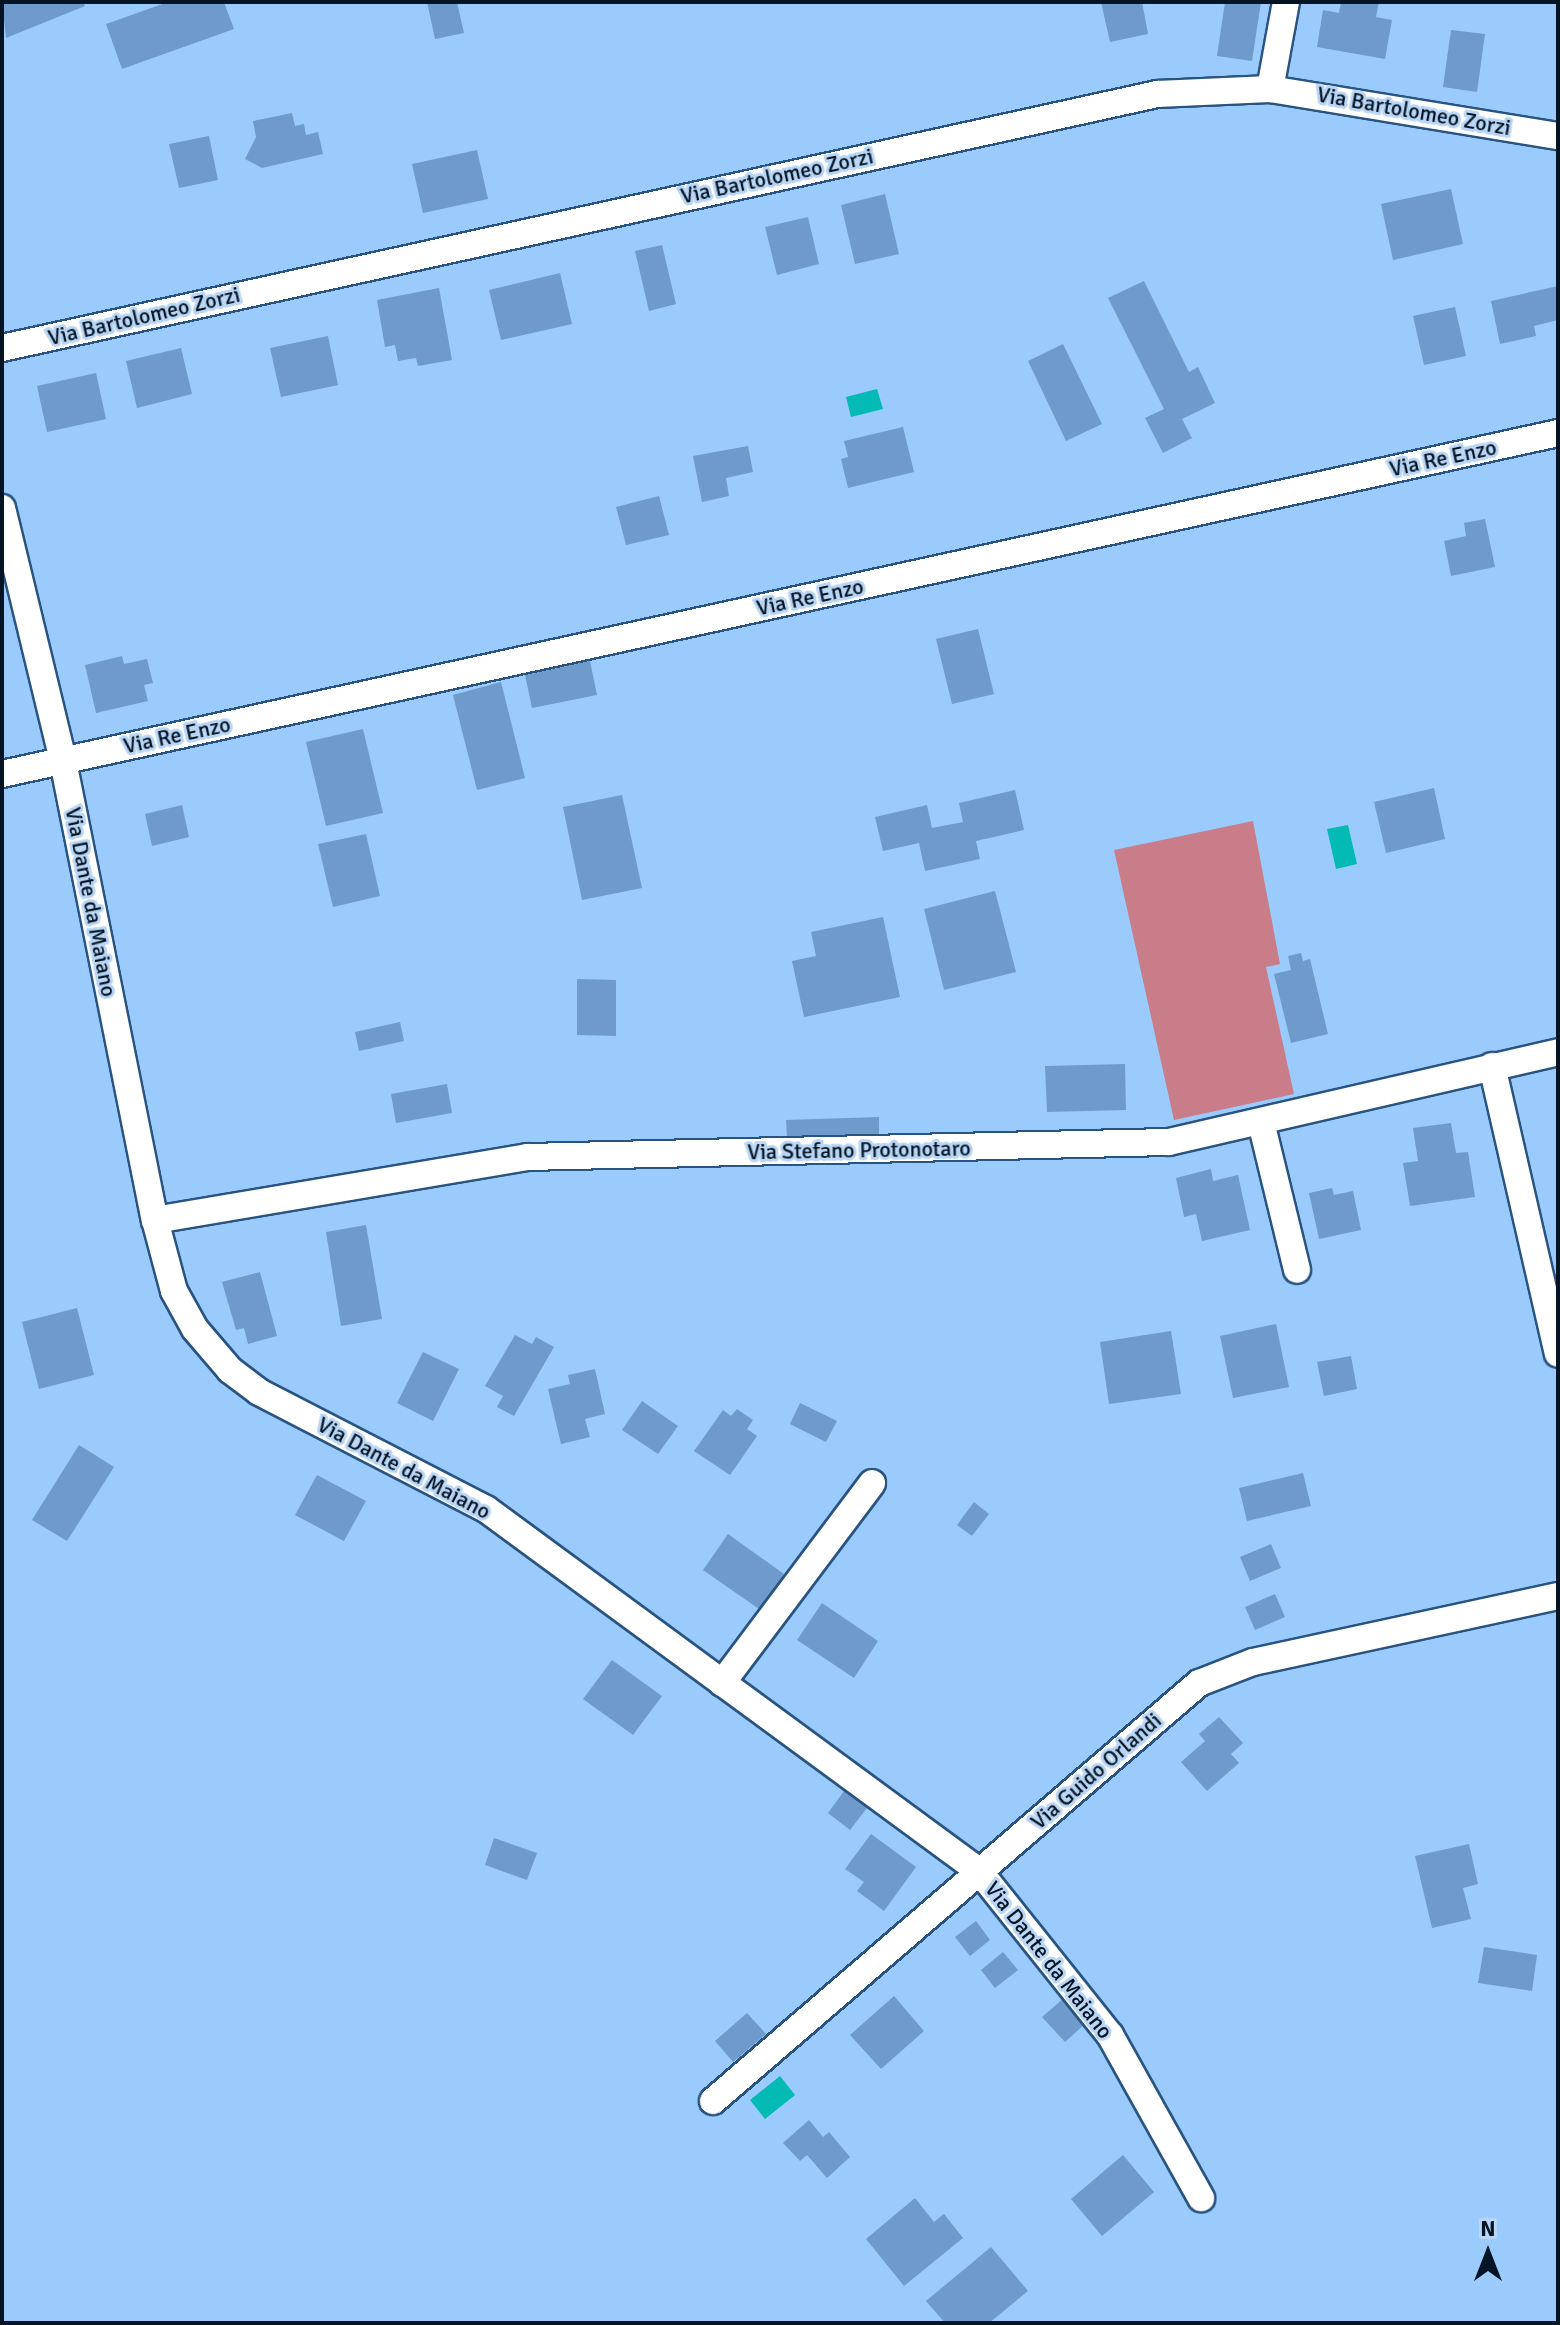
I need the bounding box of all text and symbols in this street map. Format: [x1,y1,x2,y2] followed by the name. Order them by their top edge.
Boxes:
[1315,81,1513,141] street label: Via Bartolomeo Zorzi
[678,143,876,209] street label: Via Bartolomeo Zorzi
[45,281,243,351] street label: Via Bartolomeo Zorzi
[1387,434,1499,482] street label: Via Re Enzo
[754,573,866,621] street label: Via Re Enzo
[121,711,233,759] street label: Via Re Enzo
[60,805,122,999] street label: Via Dante da Maiano
[747,1135,971,1165] street label: Via Stefano Protonotaro
[313,1411,495,1525] street label: Via Dante da Maiano
[1025,1707,1167,1835] street label: Via Guido Orlandi
[979,1876,1119,2044] street label: Via Dante da Maiano
[1448,2213,1528,2293] north arrow
[1480,2215,1496,2242] text: N

